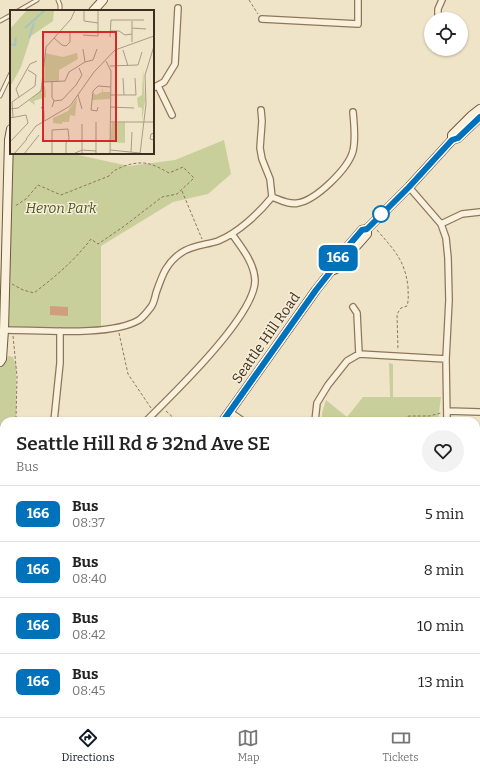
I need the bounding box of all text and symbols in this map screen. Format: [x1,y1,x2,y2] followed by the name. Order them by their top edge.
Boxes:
[10,10,154,154] inset map
[424,12,468,56] map controls
[424,12,468,56] button: locate
[25,200,97,217] park label: Heron Park
[372,205,390,223] unlabelled marker
[315,245,361,271] line badge: 166
[327,249,349,266] text: 166
[228,289,304,387] street label: Seattle Hill Road
[422,430,464,472] button: heart
[16,432,270,455] text: Seattle Hill Rd & 32nd Ave SE
[16,459,38,474] text: Bus
[72,497,98,515] text: Bus
[27,505,49,522] text: 166
[425,505,464,523] text: 5 min
[72,515,105,530] text: 08:37
[72,553,98,571] text: Bus
[27,561,49,578] text: 166
[424,561,464,579] text: 8 min
[72,571,107,586] text: 08:40
[72,609,98,627] text: Bus
[27,617,49,634] text: 166
[417,617,464,635] text: 10 min
[72,627,106,642] text: 08:42
[72,665,98,683] text: Bus
[27,673,49,690] text: 166
[418,673,464,691] text: 13 min
[72,683,105,698] text: 08:45
[61,727,114,764] tab: Directions
[237,727,260,764] tab: Map
[383,727,418,764] tab: Tickets

